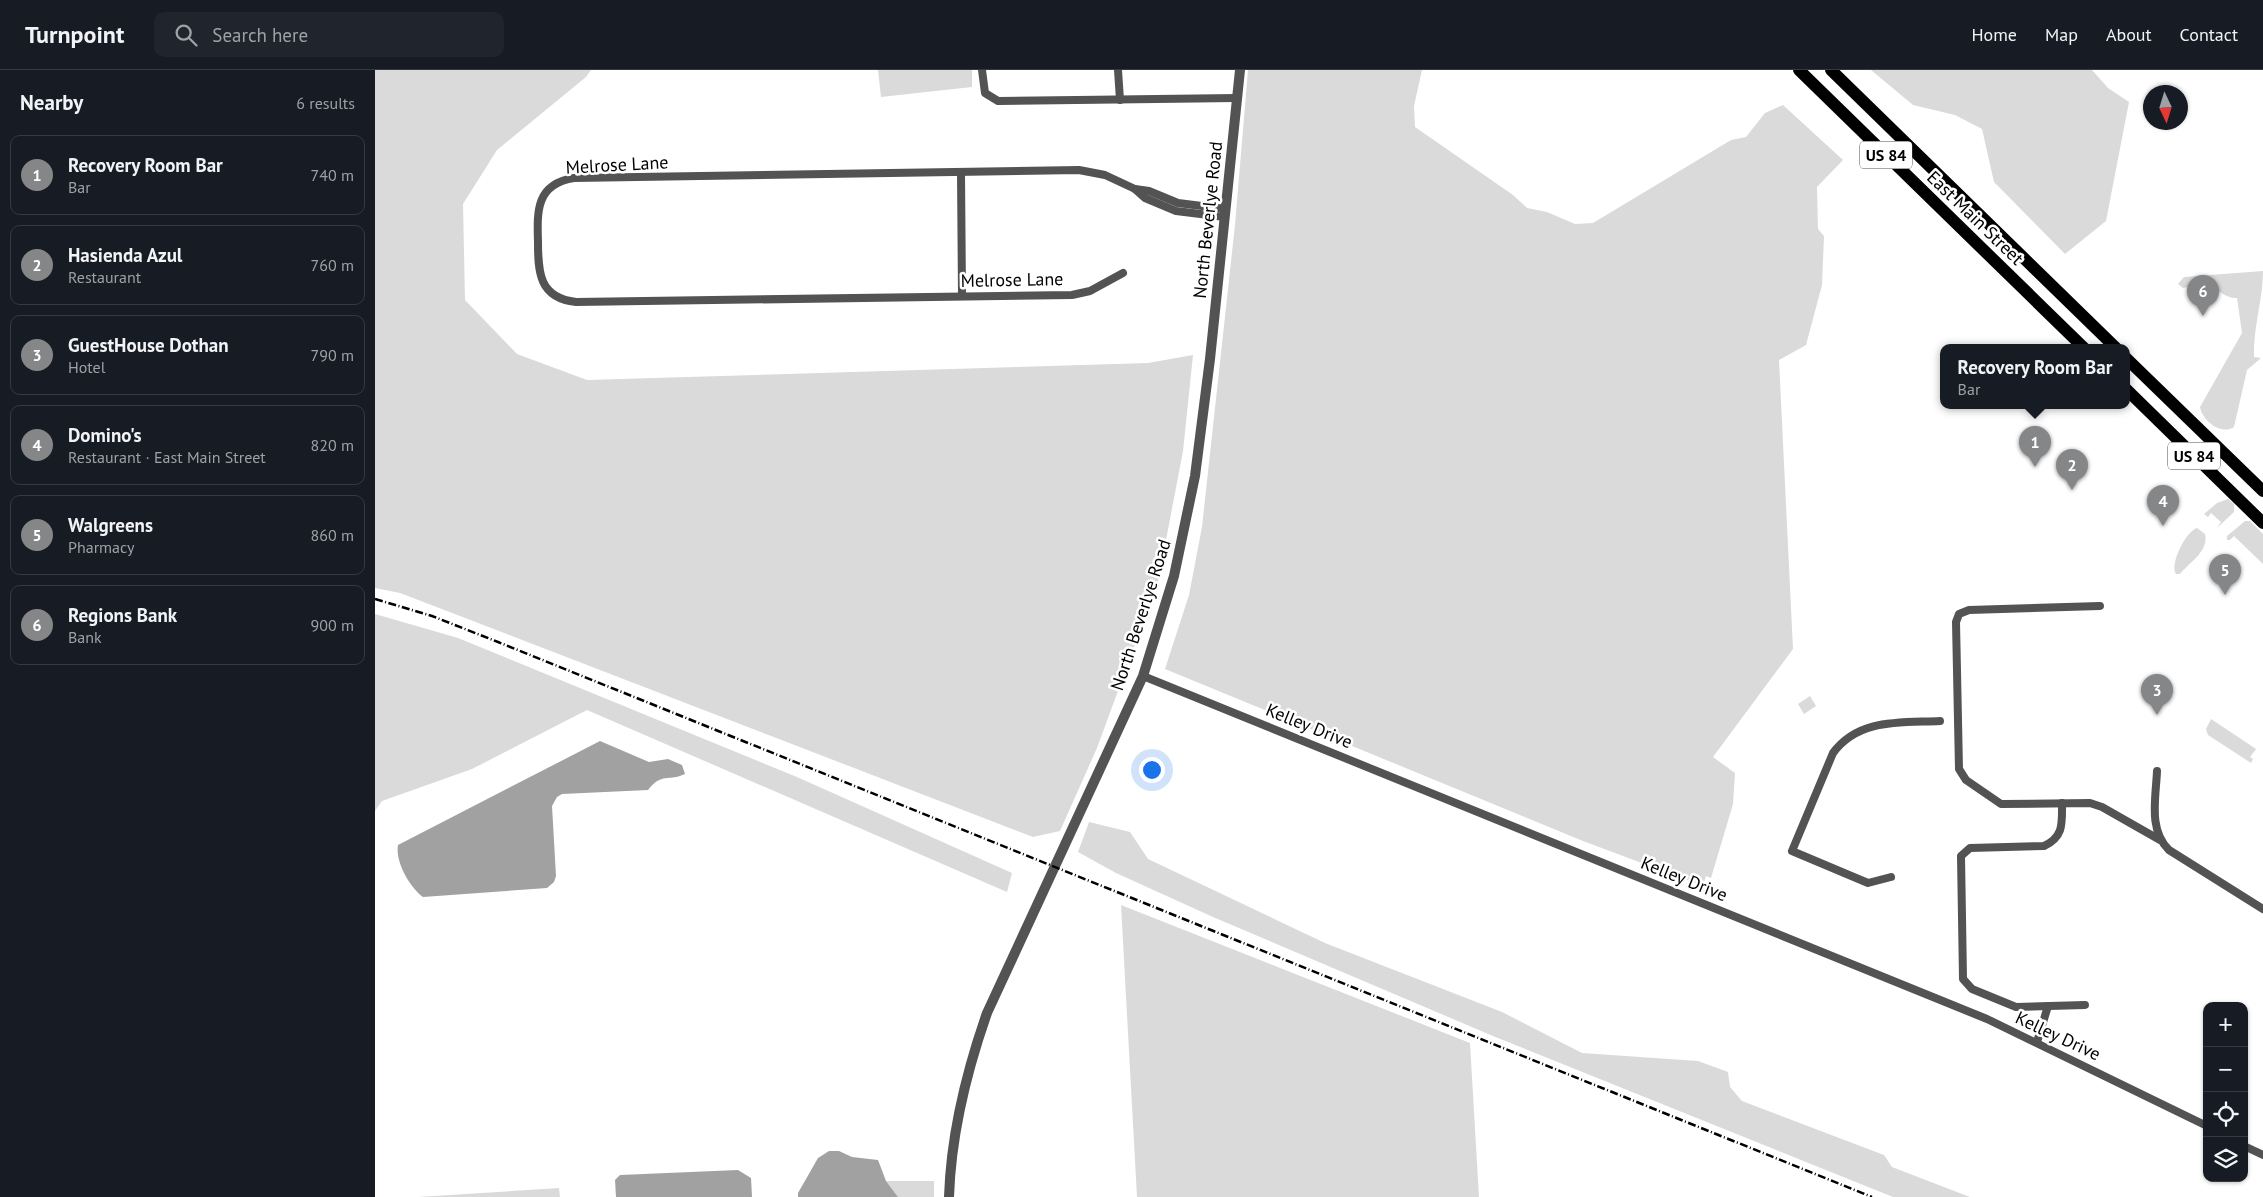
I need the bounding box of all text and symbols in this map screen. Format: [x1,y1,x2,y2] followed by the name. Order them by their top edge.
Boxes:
[154,12,504,57] search box
[25,19,124,50] text: Turnpoint
[172,21,200,49] icon: search
[212,23,308,47] text: Search here
[1971,23,2017,46] text: Home
[2045,23,2078,46] text: Map
[2106,23,2152,46] text: About
[2180,23,2238,46] text: Contact
[2143,85,2188,130] north arrow
[20,89,83,116] text: Nearby
[296,93,355,113] text: 6 results
[1188,140,1227,300] street label: North Beverlye Road
[1860,142,1912,168] road number: US 84
[565,150,669,179] street label: Melrose Lane
[68,153,223,177] text: Recovery Room Bar
[32,165,42,185] text: 1
[311,165,354,185] text: 740 m
[1922,166,2029,270] street label: East Main Street
[68,177,91,197] text: Bar
[68,243,182,267] text: Hasienda Azul
[32,255,42,275] text: 2
[311,255,354,275] text: 760 m
[68,267,141,287] text: Restaurant
[960,267,1064,292] street label: Melrose Lane
[2187,275,2219,316] pin: 6
[68,333,229,357] text: GuestHouse Dothan
[1940,344,2130,409] popup
[32,345,42,365] text: 3
[311,345,354,365] text: 790 m
[1958,355,2112,379] text: Recovery Room Bar
[68,357,105,377] text: Hotel
[1958,379,1980,399] text: Bar
[68,423,142,447] text: Domino's
[2019,426,2051,467] pin: 1
[32,435,42,455] text: 4
[311,435,354,455] text: 820 m
[2168,442,2220,470] road number: US 84
[68,447,266,467] text: Restaurant · East Main Street
[2056,449,2088,490] pin: 2
[2147,485,2179,526] pin: 4
[68,513,153,537] text: Walgreens
[32,525,42,545] text: 5
[311,525,354,545] text: 860 m
[1105,536,1176,693] street label: North Beverlye Road
[68,537,134,557] text: Pharmacy
[2209,554,2241,595] pin: 5
[68,603,177,627] text: Regions Bank
[32,615,42,635] text: 6
[311,615,354,635] text: 900 m
[68,627,102,647] text: Bank
[2141,674,2173,715] pin: 3
[1263,698,1356,753] street label: Kelley Drive
[1139,757,1165,783] your location
[1638,851,1731,906] street label: Kelley Drive
[2203,1002,2248,1182] map controls
[2203,1002,2248,1047] button: +
[2012,1006,2104,1065] street label: Kelley Drive
[2203,1047,2248,1092] button: −
[2203,1092,2248,1137] button: locate
[2203,1137,2248,1182] button: layers

